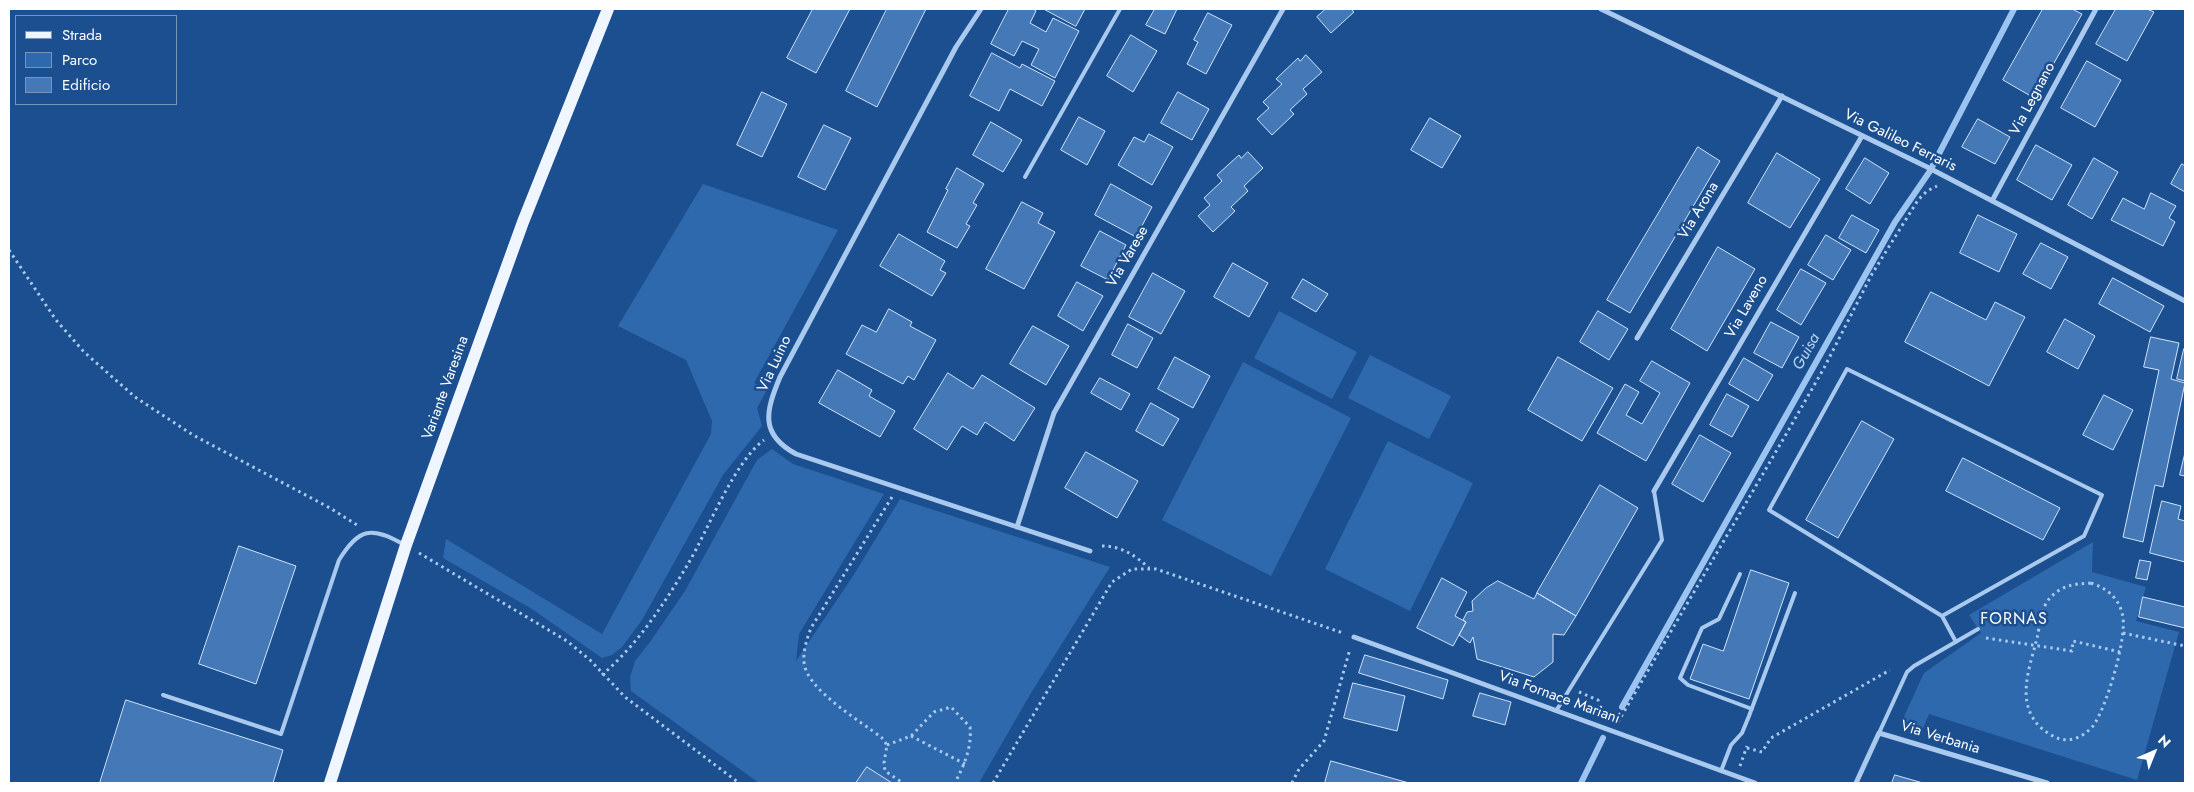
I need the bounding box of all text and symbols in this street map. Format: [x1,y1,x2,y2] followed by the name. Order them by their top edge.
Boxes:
[15,15,178,105] legend
[62,24,102,46] text: Strada
[62,49,97,71] text: Parco
[2006,60,2060,138] street label: Via Legnano
[62,74,110,96] text: Edificio
[1841,106,1959,176] street label: Via Galileo Ferraris
[1675,179,1723,243] street label: Via Arona
[1103,223,1153,291] street label: Via Varese
[1722,272,1772,342] street label: Via Laveno
[1789,330,1825,374] water label: Guisa
[754,333,796,395] street label: Via Luino
[419,334,473,442] street label: Variante Varesina
[1980,610,2048,630] district label: FORNAS
[1496,668,1622,728] street label: Via Fornace Mariani
[1898,717,1982,759] street label: Via Verbania
[2129,727,2179,777] north arrow
[2153,730,2175,752] text: N

